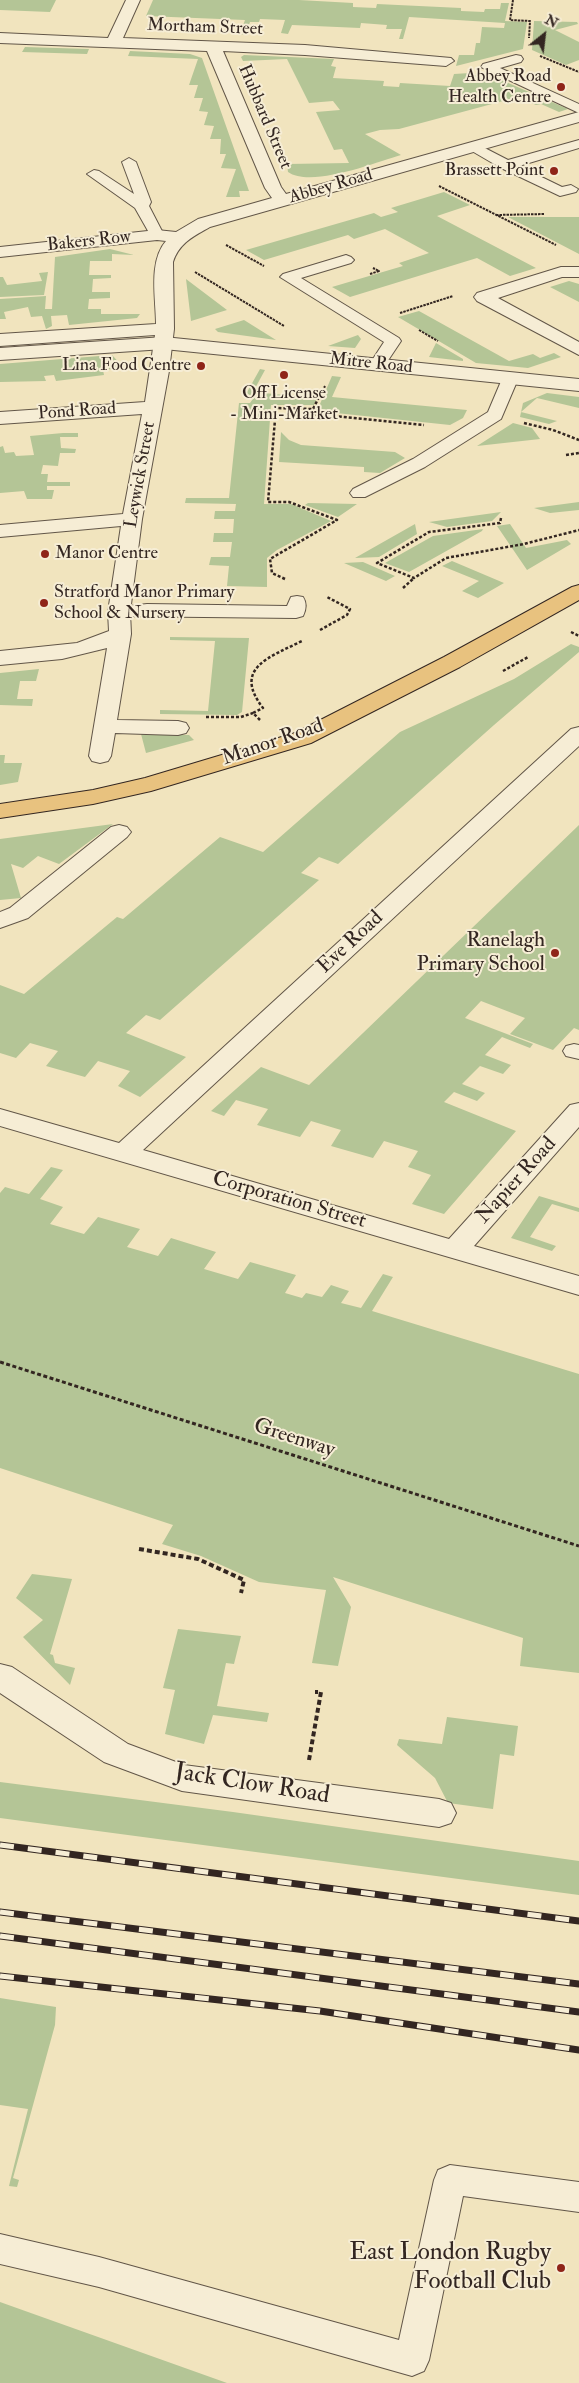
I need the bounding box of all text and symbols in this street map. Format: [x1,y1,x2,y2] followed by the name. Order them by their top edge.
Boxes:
[519,10,569,60] north arrow
[542,11,561,32] text: N
[147,15,263,41] street label: Mortham Street
[232,61,296,173] street label: Hubbard Street
[448,66,551,108] place label: Abbey Road Health Centre
[555,81,567,93] marker: Abbey Road Health Centre
[444,160,544,182] place label: Brassett Point
[287,165,375,209] street label: Abbey Road
[548,165,560,177] marker: Brassett Point
[46,227,132,257] street label: Bakers Row
[328,349,414,379] street label: Mitre Road
[62,355,191,377] place label: Lina Food Centre
[195,360,207,372] marker: Lina Food Centre
[278,369,290,381] marker: Off License - Mini-Market
[230,383,338,426] place label: Off License - Mini-Market
[37,398,117,426] street label: Pond Road
[121,420,161,530] street label: Leywick Street
[55,543,158,565] place label: Manor Centre
[39,548,51,560] marker: Manor Centre
[54,582,234,624] place label: Stratford Manor Primary School & Nursery
[38,597,50,609] marker: Stratford Manor Primary School & Nursery
[219,714,327,772] street label: Manor Road
[313,906,389,980] street label: Eve Road
[416,928,545,978] place label: Ranelagh Primary School
[549,947,561,959] marker: Ranelagh Primary School
[472,1132,562,1230] street label: Napier Road
[209,1167,369,1235] street label: Corporation Street
[250,1414,338,1464] street label: Greenway
[172,1758,332,1812] street label: Jack Clow Road
[349,2239,551,2298] place label: East London Rugby Football Club
[555,2262,567,2274] marker: East London Rugby Football Club

